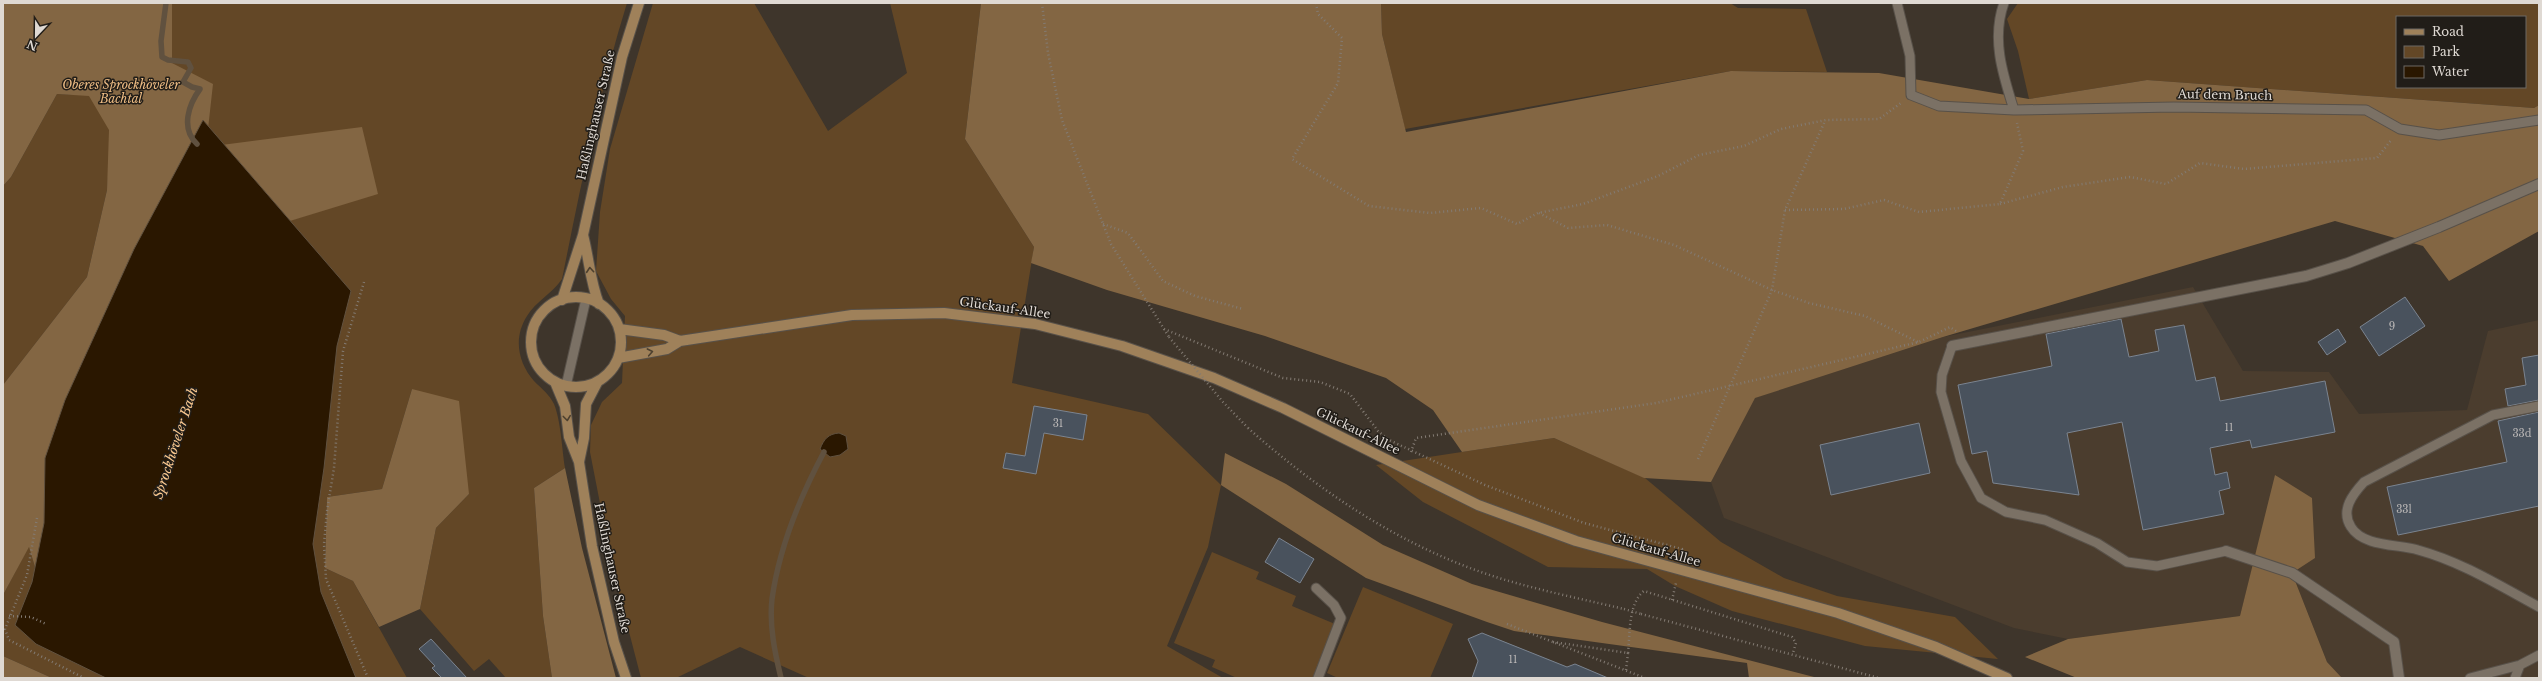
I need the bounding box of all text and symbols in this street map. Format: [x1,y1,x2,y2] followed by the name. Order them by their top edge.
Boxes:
[16,16,56,56] north arrow
[2396,16,2526,88] legend
[2432,24,2464,39] text: Road
[24,37,40,54] text: N
[2432,44,2460,59] text: Park
[573,48,618,181] street label: Haßlinghauser Straße
[2431,64,2469,79] text: Water
[62,77,180,106] park label: Oberes Sprockhöveler Bachtal
[2177,86,2272,103] street label: Auf dem Bruch
[585,267,594,273] one-way arrow
[959,294,1052,321] street label: Glückauf-Allee
[2389,320,2395,333] house number: 9
[647,348,653,357] one-way arrow
[149,385,202,501] water label: Sprockhöveler Bach
[1314,404,1403,457] street label: Glückauf-Allee
[562,415,571,421] one-way arrow
[1053,417,1063,430] house number: 31
[2225,421,2233,434] house number: 11
[2512,427,2532,440] house number: 33d
[591,501,634,635] street label: Haßlinghauser Straße
[2396,503,2412,516] house number: 33l
[1610,530,1702,569] street label: Glückauf-Allee
[1509,653,1517,666] house number: 11

